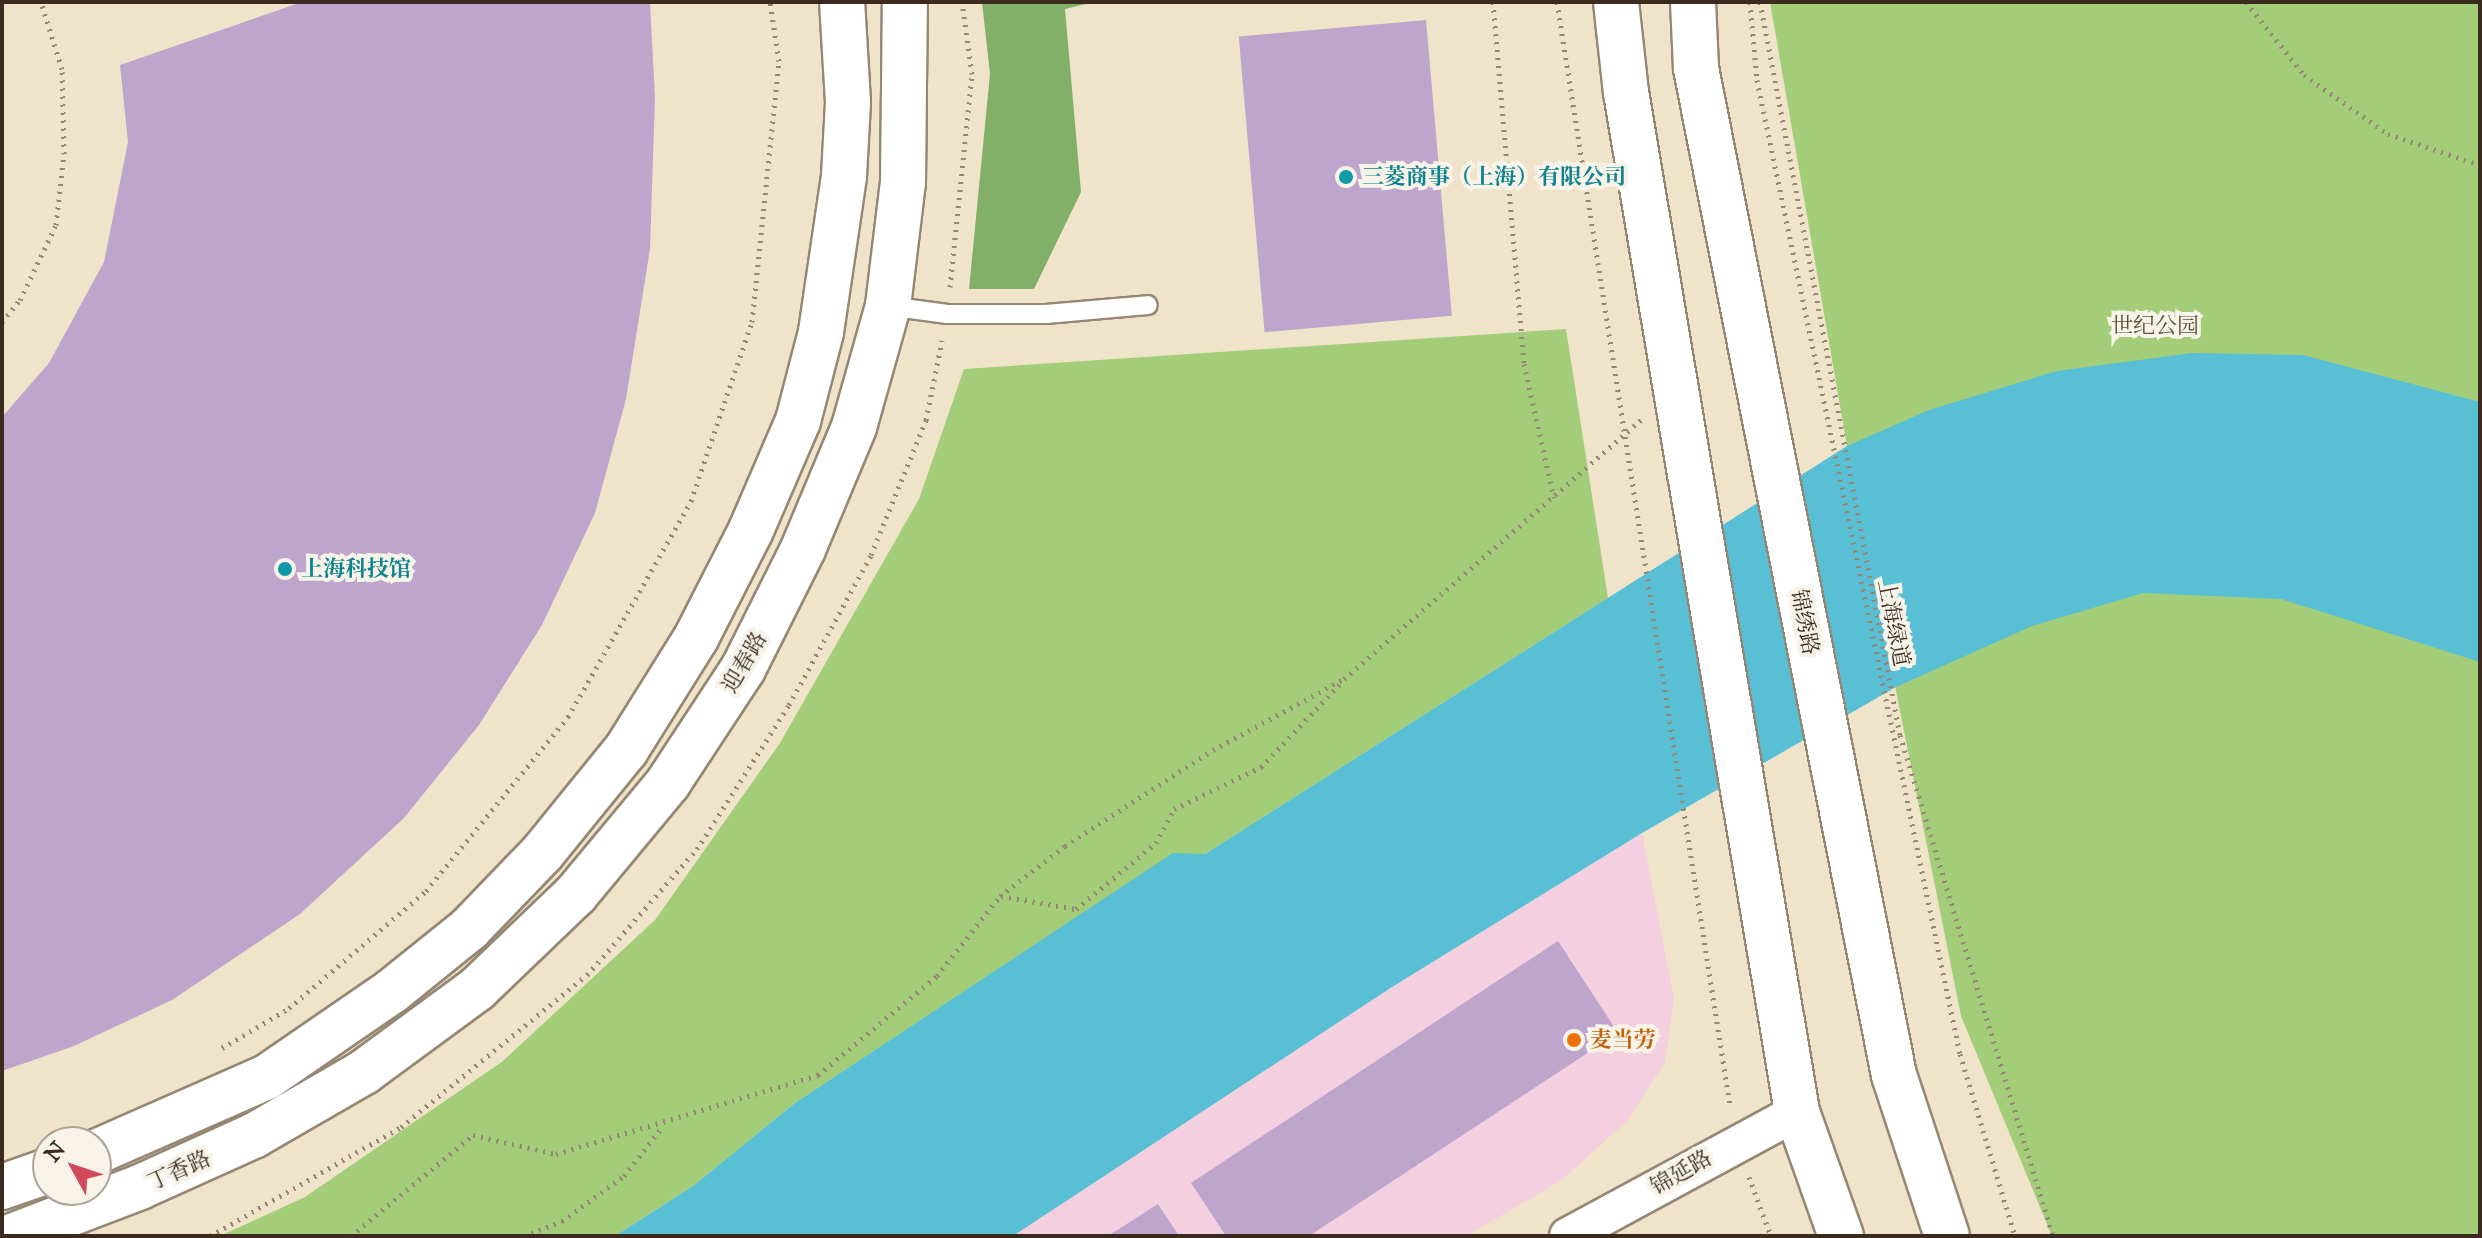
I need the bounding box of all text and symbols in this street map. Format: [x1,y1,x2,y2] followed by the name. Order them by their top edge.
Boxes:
[1362,164,1626,190] place label: 三菱商事（上海）有限公司
[1337,168,1355,186] marker: 三菱商事（上海）有限公司
[2111,313,2199,339] park label: 世纪公园
[301,556,411,582] place label: 上海科技馆
[276,560,294,578] marker: 上海科技馆
[1873,577,1915,669] street label: 上海绿道
[1786,587,1824,657] street label: 锦绣路
[716,627,772,697] street label: 迎春路
[1590,1027,1656,1053] place label: 麦当劳
[1565,1031,1583,1049] marker: 麦当劳
[32,1126,112,1206] north arrow
[38,1136,71,1167] text: N
[1646,1144,1716,1200] street label: 锦延路
[143,1145,215,1195] street label: 丁香路

